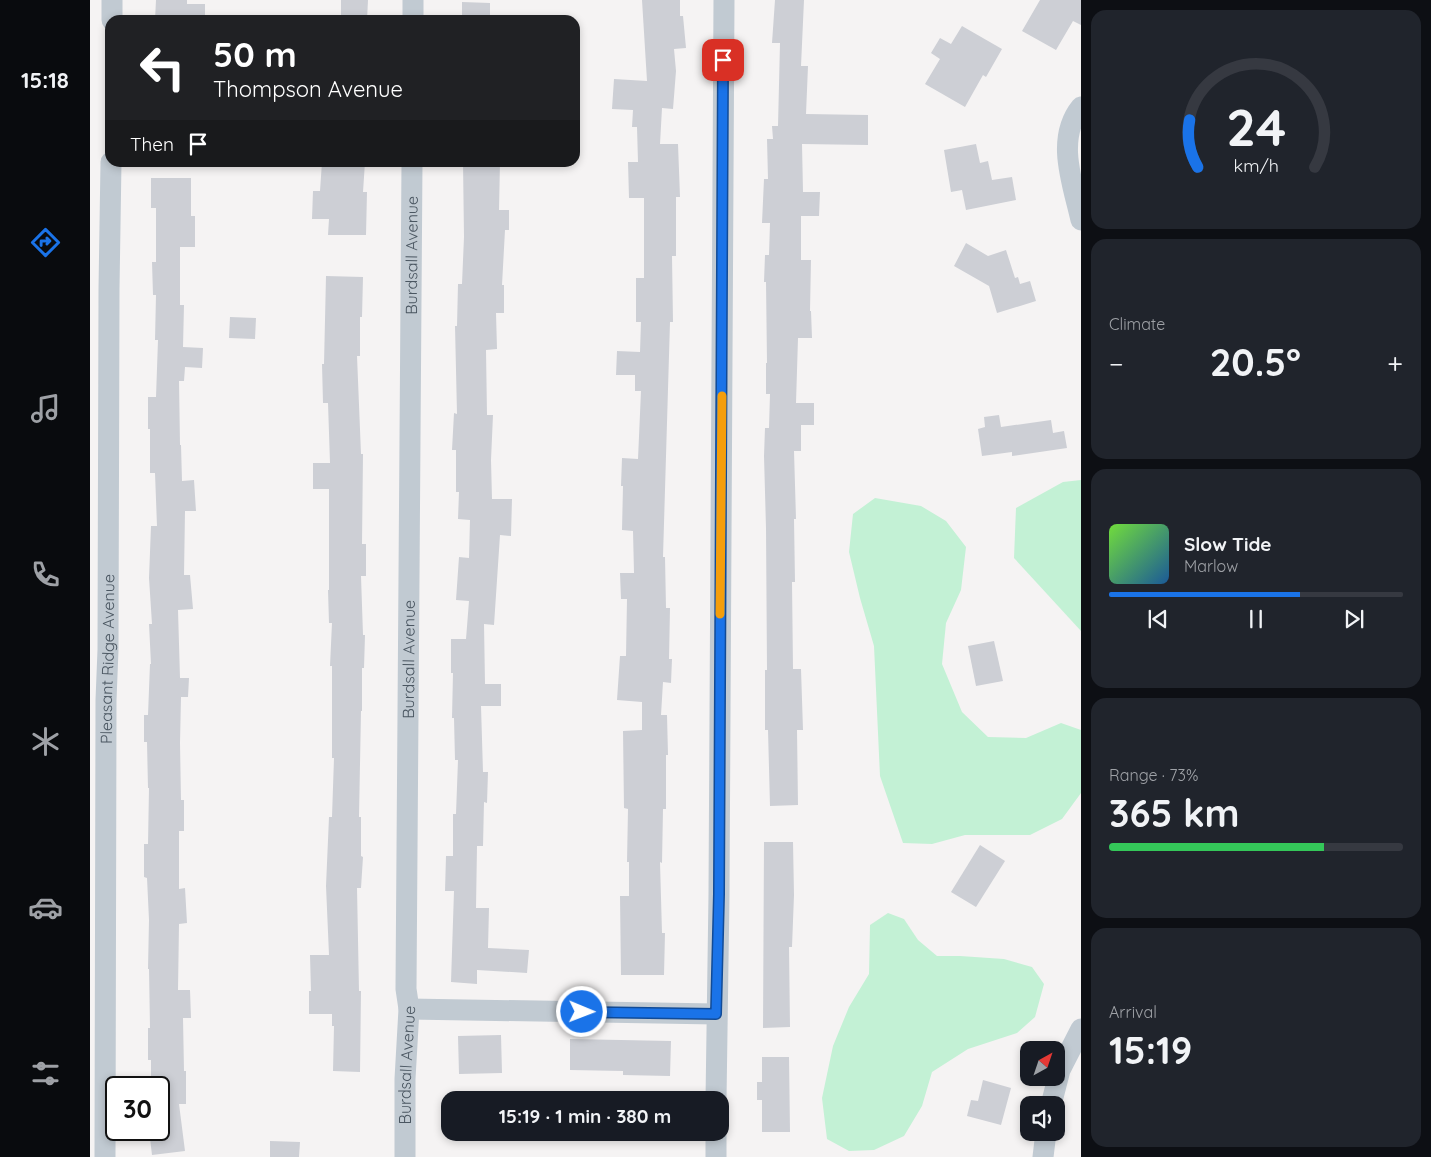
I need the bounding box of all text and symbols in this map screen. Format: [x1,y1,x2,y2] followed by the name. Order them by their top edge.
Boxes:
[213,32,297,76] text: 50 m
[130,35,195,100] icon: left
[702,39,744,81] pin
[709,46,737,74] icon: arrive
[21,66,69,94] text: 15:18
[213,75,403,103] text: Thompson Avenue
[1226,94,1286,159] text: 24
[184,130,212,158] icon: arrive
[130,132,174,156] text: Then
[1233,154,1279,176] text: km/h
[401,196,422,315] street label: Burdsall Avenue
[28,225,63,260] icon: directions
[1109,314,1165,334] text: Climate
[1210,338,1301,386] text: 20.5°
[1109,346,1124,381] text: −
[1387,346,1403,381] text: +
[28,391,63,426] icon: music
[1184,532,1272,556] text: Slow Tide
[1184,556,1238,576] text: Marlow
[28,557,63,592] icon: phone
[96,574,118,744] street label: Pleasant Ridge Avenue
[398,600,419,719] street label: Burdsall Avenue
[1144,605,1172,633] icon: previous
[1242,605,1270,633] icon: pause
[1340,605,1368,633] icon: next
[28,724,63,759] icon: climate
[1109,765,1198,785] text: Range · 73%
[1109,789,1240,837] text: 365 km
[28,890,63,925] icon: car
[555,985,607,1037] position arrow
[1109,1002,1157,1022] text: Arrival
[395,1005,419,1124] street label: Burdsall Avenue
[1109,1026,1192,1074] text: 15:19
[1020,1041,1065,1086] north arrow
[1020,1041,1065,1141] map controls
[28,1056,63,1091] icon: filters
[105,1076,170,1141] speed limit sign: 30
[1020,1096,1065,1141] button: sound
[499,1104,671,1128] text: 15:19 · 1 min · 380 m

